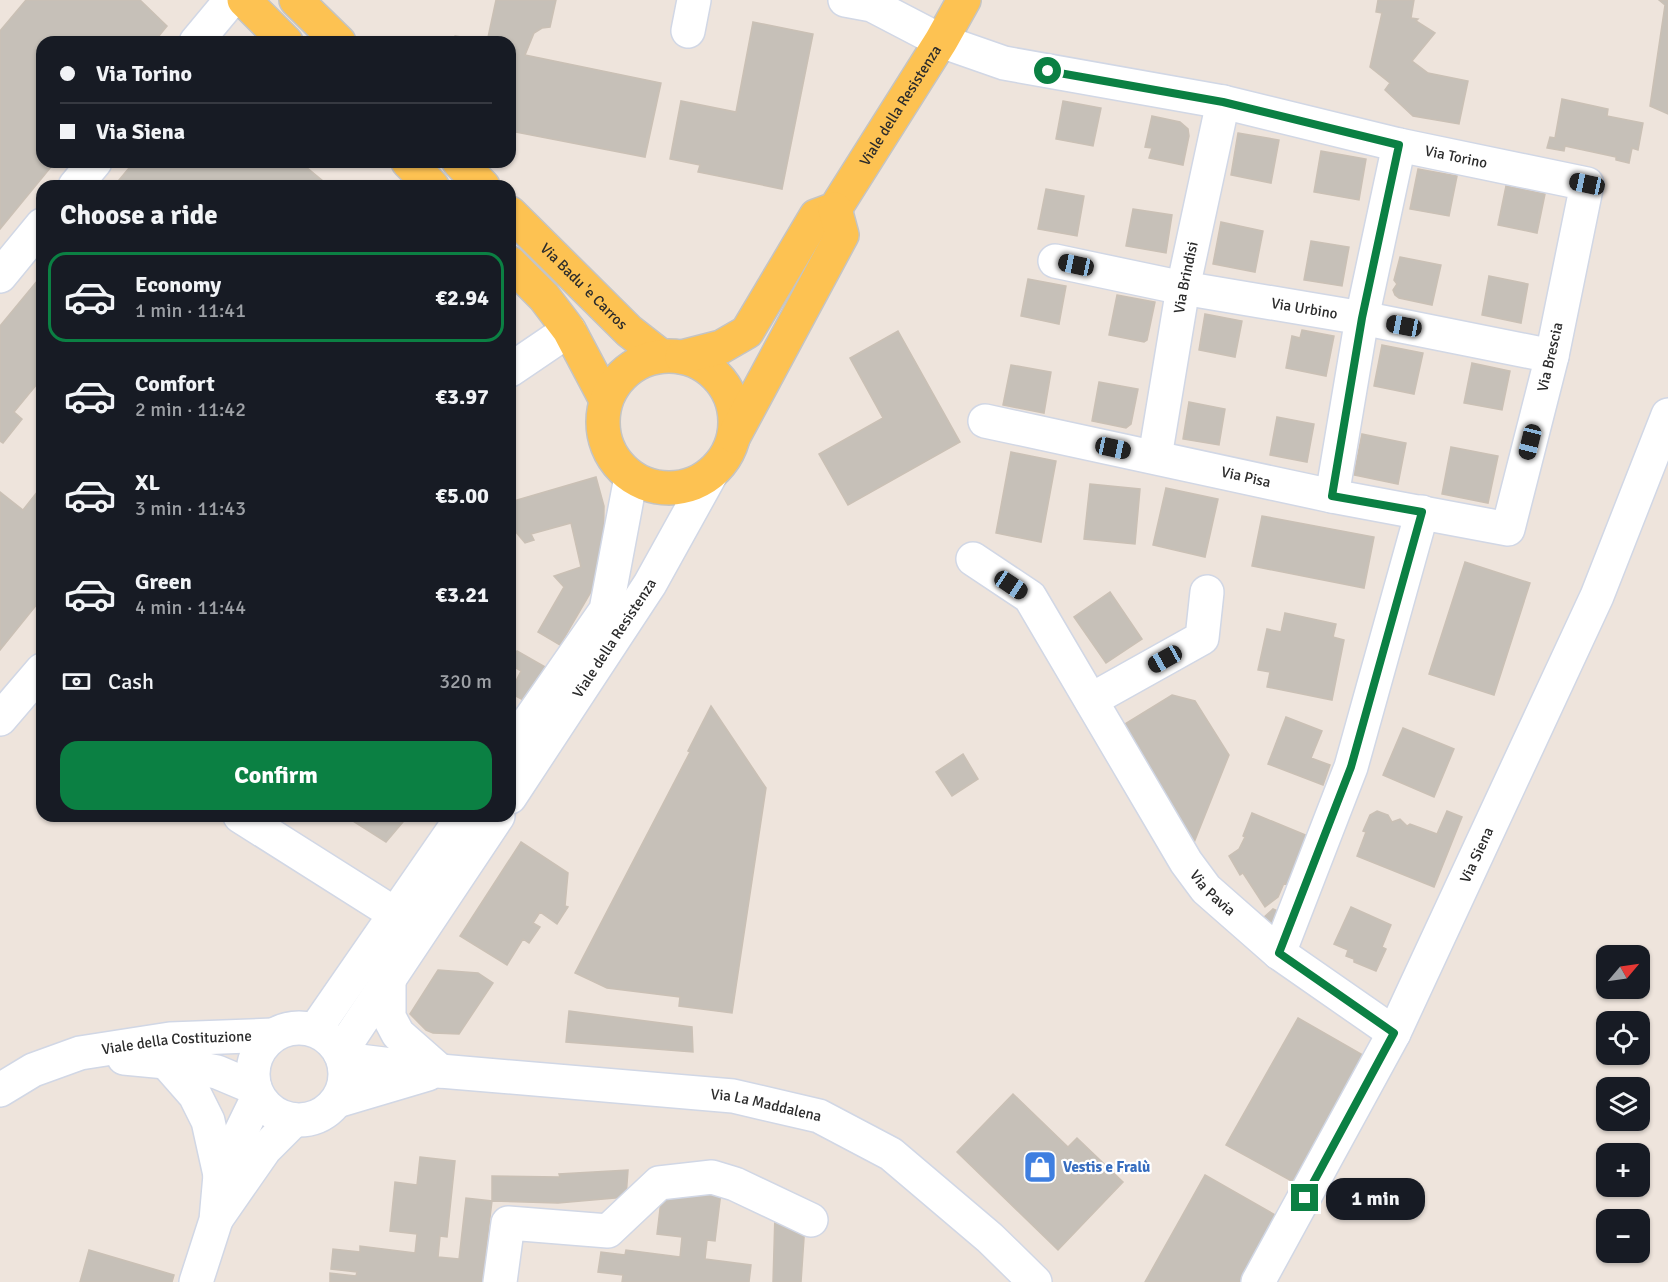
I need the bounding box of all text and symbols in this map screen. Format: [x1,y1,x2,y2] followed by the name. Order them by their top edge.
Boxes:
[856,42,945,169] street label: Viale della Resistenza
[1034,57,1061,84] route start
[96,60,192,87] text: Via Torino
[96,118,185,145] text: Via Siena
[1423,142,1489,172] street label: Via Torino
[1568,171,1606,197] car
[60,199,218,232] text: Choose a ride
[537,239,631,334] street label: Via Badu 'e Carros
[1170,240,1202,315] street label: Via Brindisi
[1057,252,1095,278] car
[63,270,117,324] icon: car
[135,271,221,298] text: Economy
[435,284,489,311] text: €2.94
[1270,294,1339,323] street label: Via Urbino
[135,298,246,323] text: 1 min · 11:41
[1385,314,1423,338] car
[1533,321,1567,393] street label: Via Brescia
[63,369,117,423] icon: car
[135,370,215,397] text: Comfort
[435,383,489,410] text: €3.97
[135,397,246,422] text: 2 min · 11:42
[1517,422,1543,462] car
[1094,435,1132,461] car
[1219,463,1273,491] street label: Via Pisa
[63,468,117,522] icon: car
[135,469,160,496] text: XL
[435,482,489,509] text: €5.00
[135,496,246,521] text: 3 min · 11:43
[63,567,117,621] icon: car
[991,567,1031,603] car
[135,568,192,595] text: Green
[569,576,660,701] street label: Viale della Resistenza
[435,581,489,608] text: €3.21
[135,595,246,620] text: 4 min · 11:44
[1145,642,1185,676] car
[60,665,93,698] icon: cash
[108,668,154,695] text: Cash
[439,669,492,694] text: 320 m
[60,741,492,810] button: Confirm
[1456,824,1497,886] street label: Via Siena
[1186,866,1239,920] street label: Via Pavia
[1596,945,1650,999] north arrow
[1596,945,1650,1263] map controls
[1596,1011,1650,1065] button: locate
[100,1027,252,1059] street label: Viale della Costituzione
[1596,1077,1650,1131] button: layers
[710,1085,823,1125] street label: Via La Maddalena
[1596,1143,1650,1197] button: +
[1022,1149,1058,1185] shop icon: Vestis e Fralù
[1063,1158,1150,1176] place label: Vestis e Fralù
[1326,1177,1425,1219] callout: 1 min
[1291,1184,1318,1211] route end
[1351,1186,1400,1211] text: 1 min
[1596,1209,1650,1263] button: −

